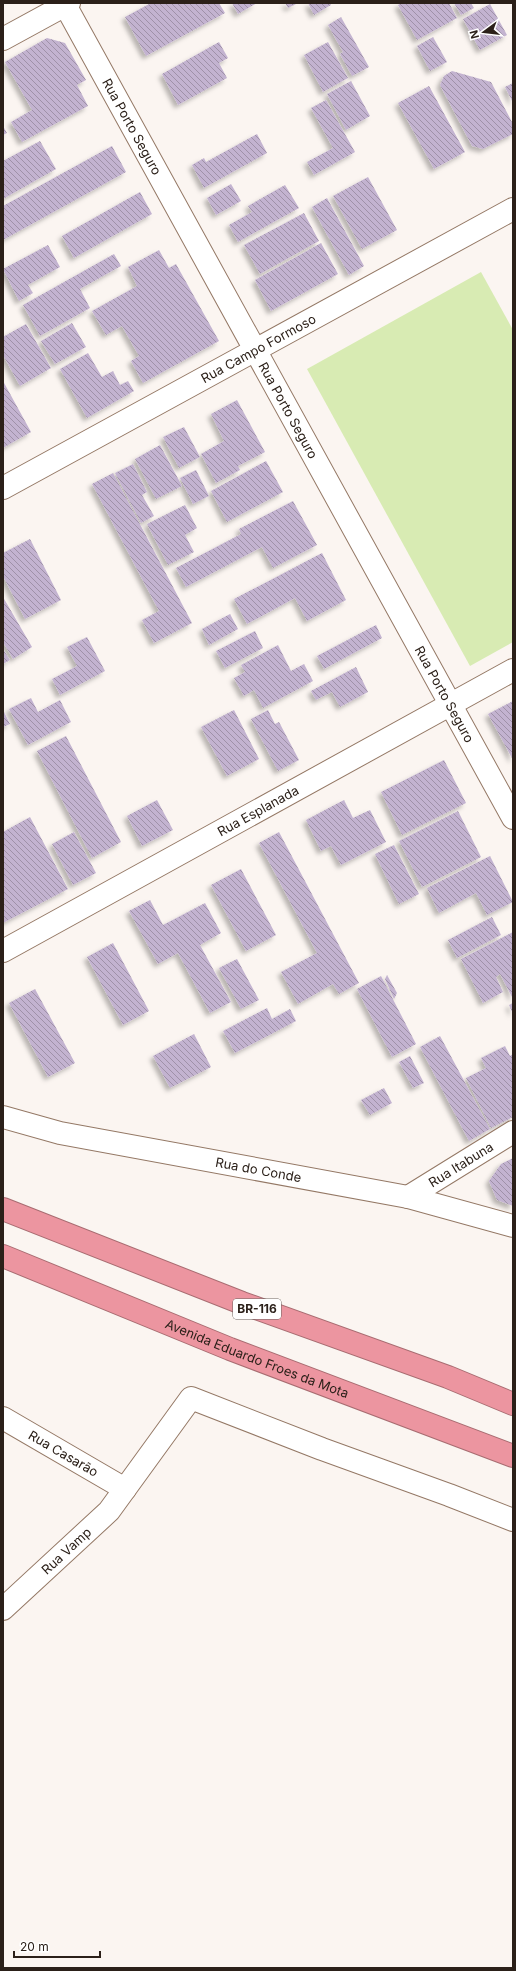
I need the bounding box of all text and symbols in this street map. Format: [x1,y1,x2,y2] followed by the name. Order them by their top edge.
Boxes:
[464,12,504,52] north arrow
[466,29,482,40] text: N
[99,75,165,178] street label: Rua Porto Seguro
[198,310,319,386] street label: Rua Campo Formoso
[255,359,322,462] street label: Rua Porto Seguro
[412,643,478,745] street label: Rua Porto Seguro
[214,782,301,839] street label: Rua Esplanada
[425,1138,496,1190] street label: Rua Itabuna
[214,1154,303,1185] street label: Rua do Conde
[233,1299,281,1319] road number: BR-116
[163,1315,351,1401] street label: Avenida Eduardo Froes da Mota
[26,1427,101,1480] street label: Rua Casarão
[38,1524,94,1578] street label: Rua Vamp
[14,1933,100,1959] scale bar
[20,1939,49,1954] text: 20 m

